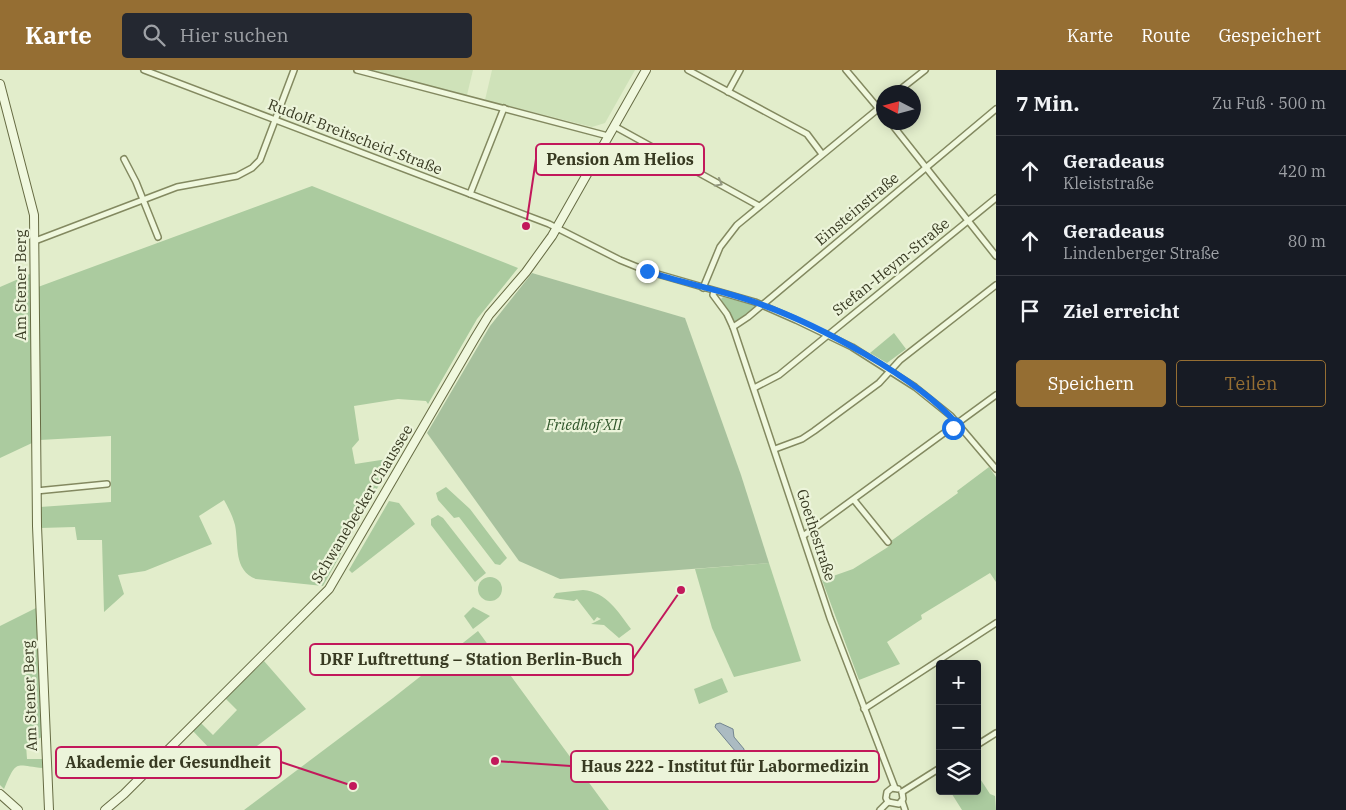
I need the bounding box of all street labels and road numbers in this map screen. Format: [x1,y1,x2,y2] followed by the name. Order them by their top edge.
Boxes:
[265,94,445,179] street label: Rudolf-Breitscheid-Straße
[811,168,903,249] street label: Einsteinstraße
[828,214,953,320] street label: Stefan-Heym-Straße
[11,230,30,340] street label: Am Stener Berg
[307,421,417,587] street label: Schwanebecker Chaussee
[793,487,840,583] street label: Goethestraße
[18,640,41,752] street label: Am Stener Berg

